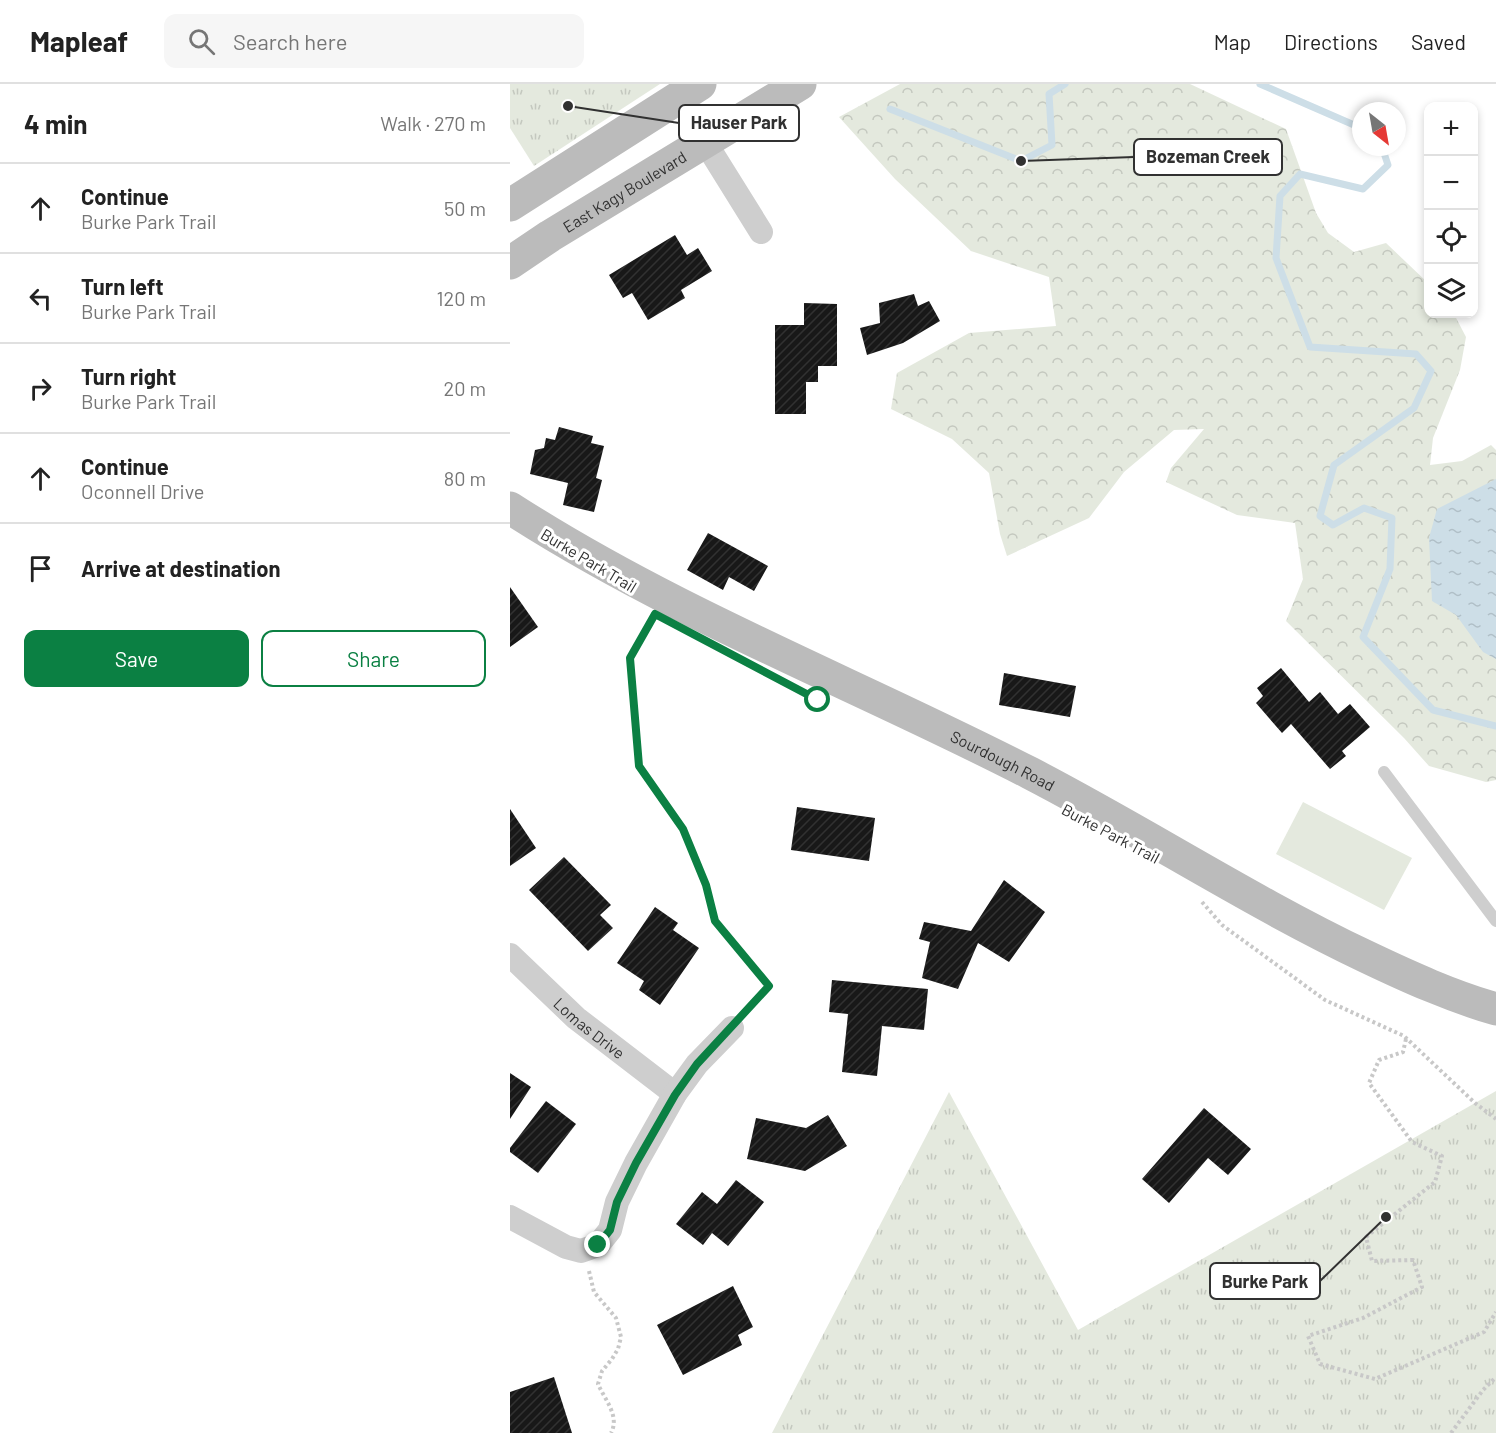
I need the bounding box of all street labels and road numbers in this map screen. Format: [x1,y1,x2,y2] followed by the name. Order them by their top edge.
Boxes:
[559,146,689,236] street label: East Kagy Boulevard
[538,524,640,596] street label: Burke Park Trail
[948,726,1058,794] street label: Sourdough Road
[1059,799,1163,867] street label: Burke Park Trail
[551,993,629,1062] street label: Lomas Drive

